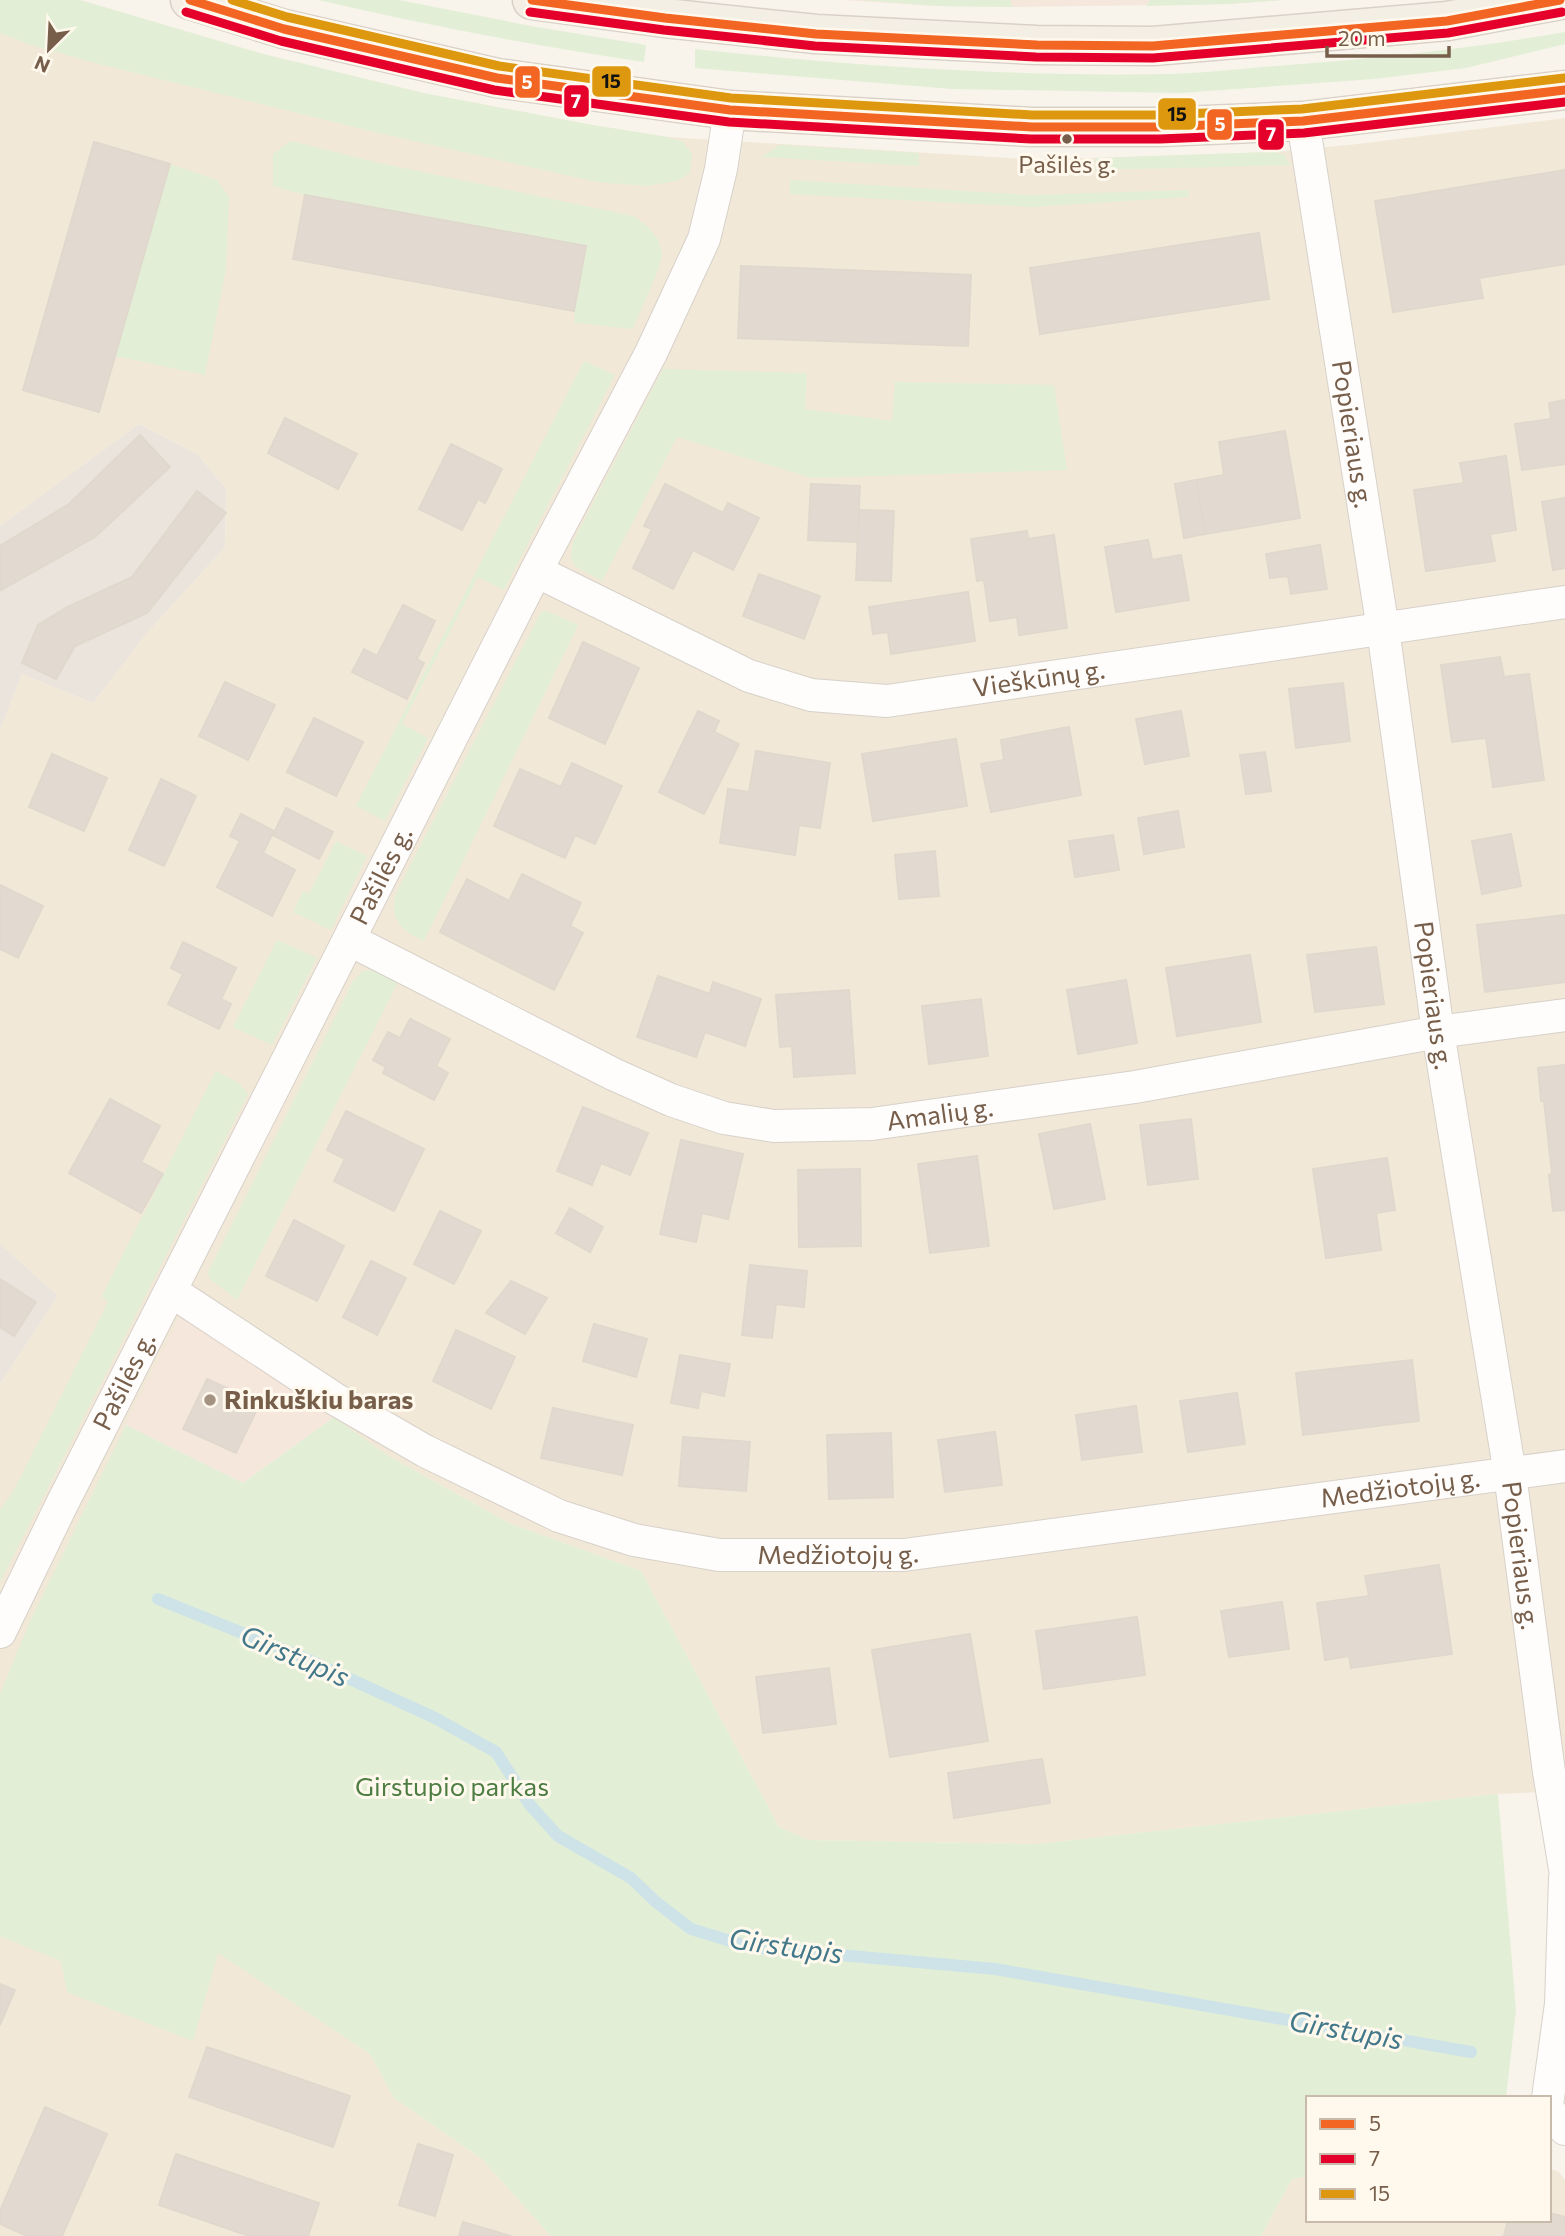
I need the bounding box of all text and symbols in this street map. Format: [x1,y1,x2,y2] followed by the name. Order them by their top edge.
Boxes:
[14,14,84,84] north arrow
[1327,14,1450,58] scale bar
[1338,25,1386,50] text: 20 m
[31,52,53,78] text: N
[514,65,541,99] line badge: 5
[591,65,632,98] line badge: 15
[601,69,621,92] text: 15
[521,70,533,93] text: 5
[563,84,590,118] line badge: 7
[571,89,581,112] text: 7
[1157,97,1197,131] line badge: 15
[1167,102,1187,125] text: 15
[1206,108,1233,141] line badge: 5
[1214,112,1226,135] text: 5
[1257,118,1285,151] line badge: 7
[1266,122,1276,145] text: 7
[1060,132,1074,146] marker: Pašilės g.
[1018,149,1116,178] place label: Pašilės g.
[1327,358,1381,510] street label: Popieriaus g.
[970,652,1107,702] street label: Vieškūnų g.
[342,821,418,929] street label: Pašilės g.
[1409,919,1461,1072] street label: Popieriaus g.
[884,1090,995,1136] street label: Amalių g.
[85,1326,161,1435] street label: Pašilės g.
[224,1383,413,1414] place label: Rinkuškiu baras
[202,1392,218,1408] marker: Rinkuškiu baras
[1318,1461,1482,1513] street label: Medžiotojų g.
[1497,1479,1547,1631] street label: Popieriaus g.
[757,1536,920,1570] street label: Medžiotojų g.
[236,1617,355,1693] water label: Girstupis
[355,1770,549,1801] park label: Girstupio parkas
[727,1920,845,1970] water label: Girstupis
[1287,2002,1406,2056] water label: Girstupis
[1306,2096,1551,2222] legend
[1369,2110,1381,2135] text: 5
[1369,2145,1380,2170] text: 7
[1369,2180,1390,2205] text: 15

